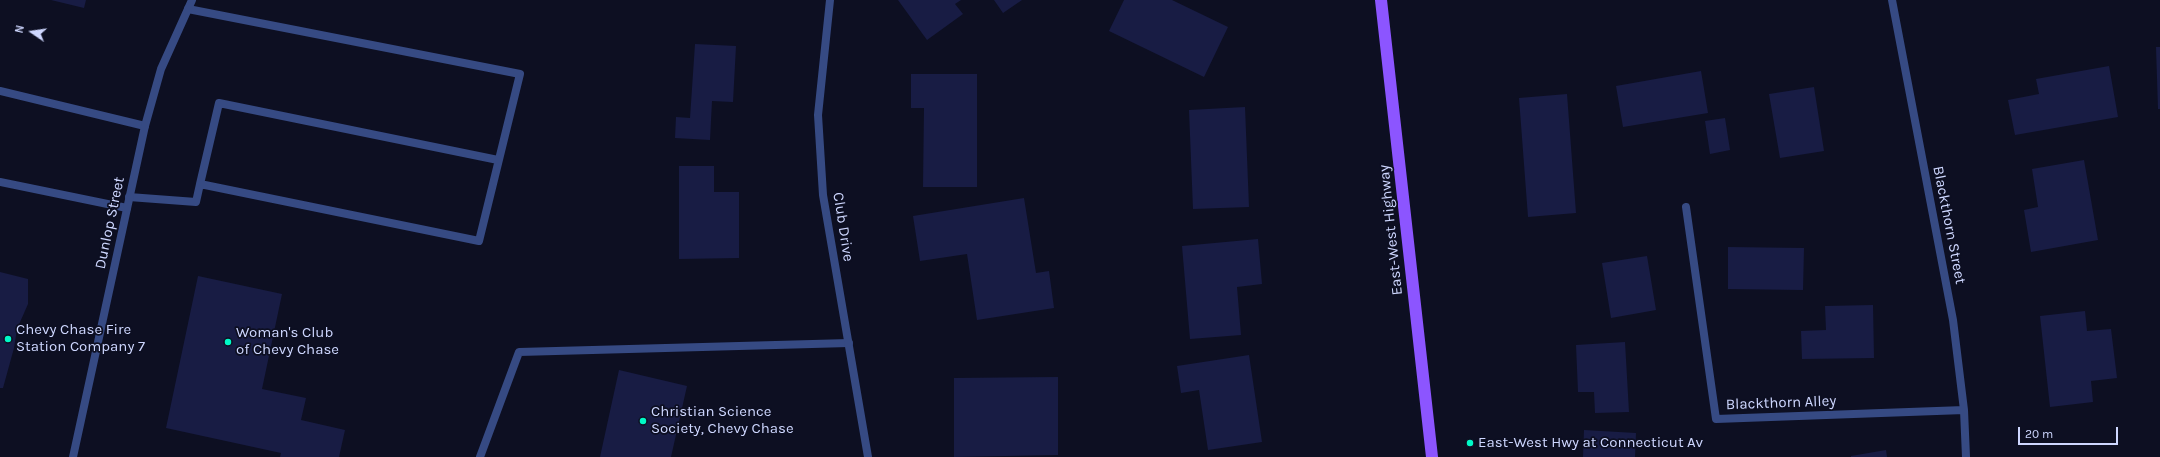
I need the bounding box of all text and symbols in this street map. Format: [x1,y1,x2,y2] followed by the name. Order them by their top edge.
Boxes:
[12,12,52,52] north arrow
[13,24,27,35] text: N
[1375,164,1407,296] street label: East-West Highway
[1929,164,1969,286] street label: Blackthorn Street
[91,175,129,271] street label: Dunlop Street
[829,191,857,263] street label: Club Drive
[16,321,145,356] place label: Chevy Chase Fire Station Company 7
[236,324,339,359] place label: Woman's Club of Chevy Chase
[3,334,13,344] marker: Chevy Chase Fire Station Company 7
[223,337,233,347] marker: Woman's Club of Chevy Chase
[1725,392,1837,414] street label: Blackthorn Alley
[651,403,794,438] place label: Christian Science Society, Chevy Chase
[638,416,648,426] marker: Christian Science Society, Chevy Chase
[2020,419,2120,445] scale bar
[2025,427,2053,441] text: 20 m
[1478,434,1703,452] place label: East-West Hwy at Connecticut Av
[1465,438,1475,448] marker: East-West Hwy at Connecticut Av

